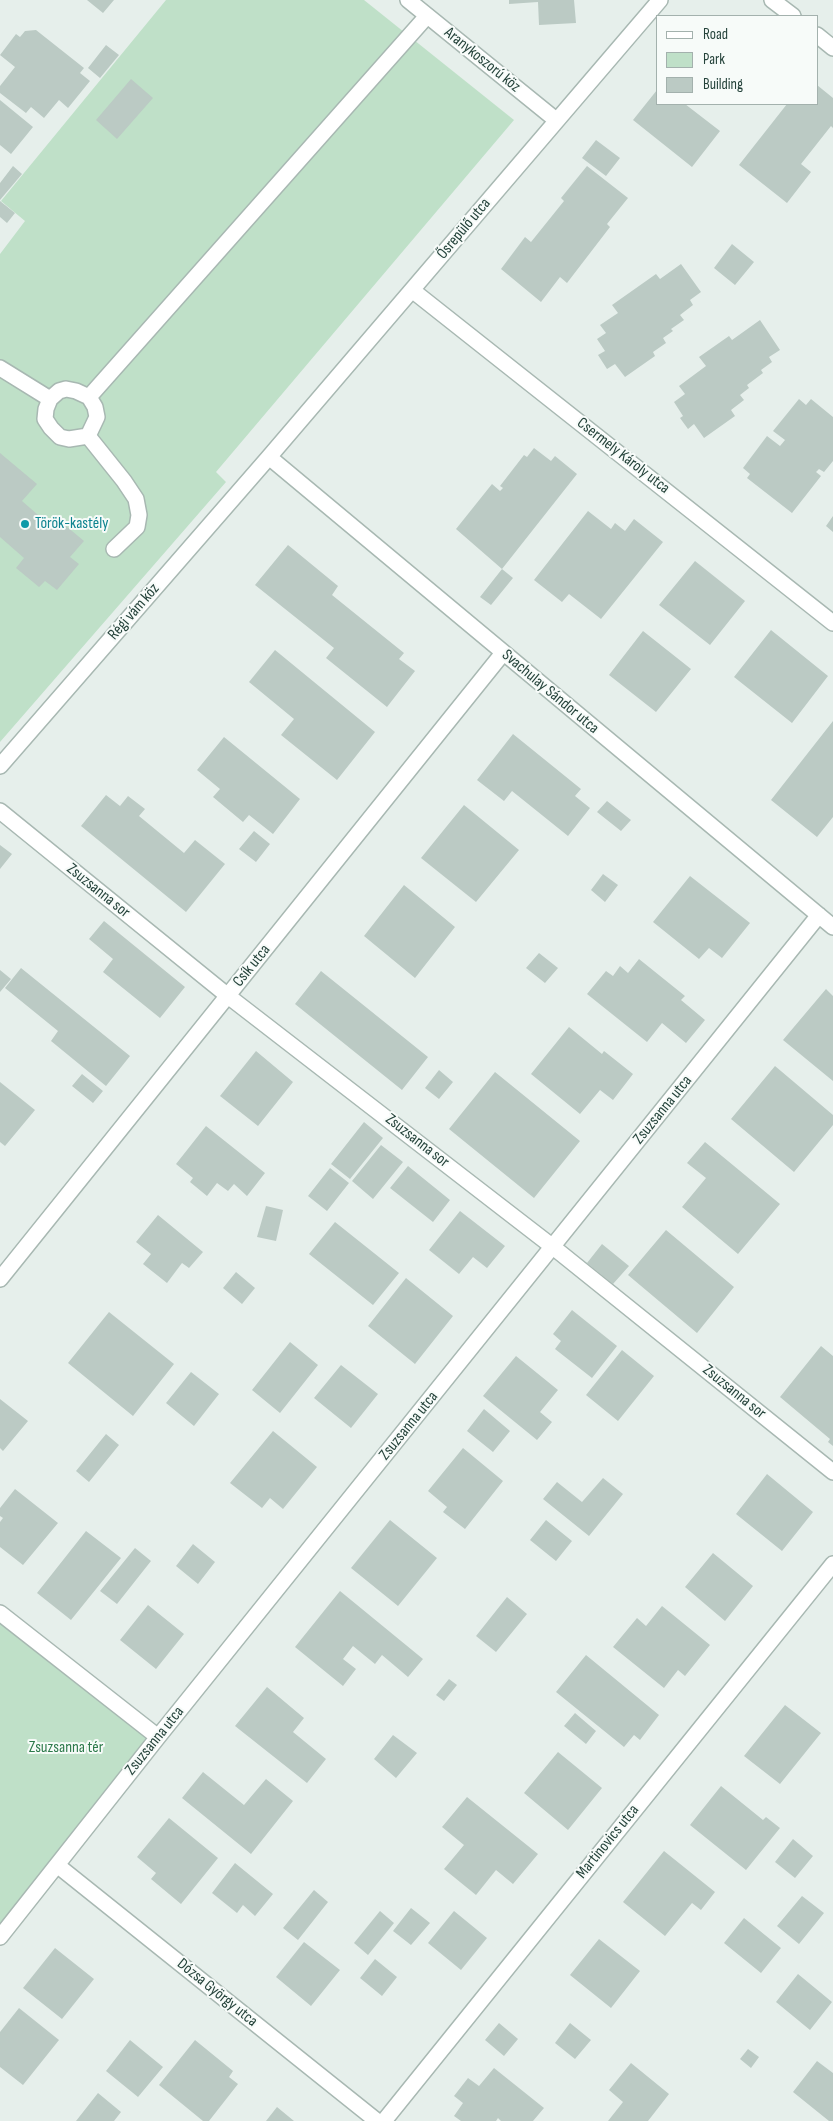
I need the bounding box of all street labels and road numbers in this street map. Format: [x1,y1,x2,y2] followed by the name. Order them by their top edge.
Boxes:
[440,23,524,97] street label: Aranykoszorú köz
[433,195,495,263] street label: Ősrepülő utca
[573,414,673,498] street label: Csermely Károly utca
[104,580,164,644] street label: Régi vám köz
[498,646,602,738] street label: Svachulay Sándor utca
[62,860,134,922] street label: Zsuzsanna sor
[229,941,275,991] street label: Csík utca
[630,1072,696,1148] street label: Zsuzsanna utca
[381,1110,453,1172] street label: Zsuzsanna sor
[698,1361,770,1423] street label: Zsuzsanna sor
[376,1388,442,1464] street label: Zsuzsanna utca
[122,1703,188,1779] street label: Zsuzsanna utca
[572,1801,644,1883] street label: Martinovics utca
[173,1955,261,2031] street label: Dózsa György utca

